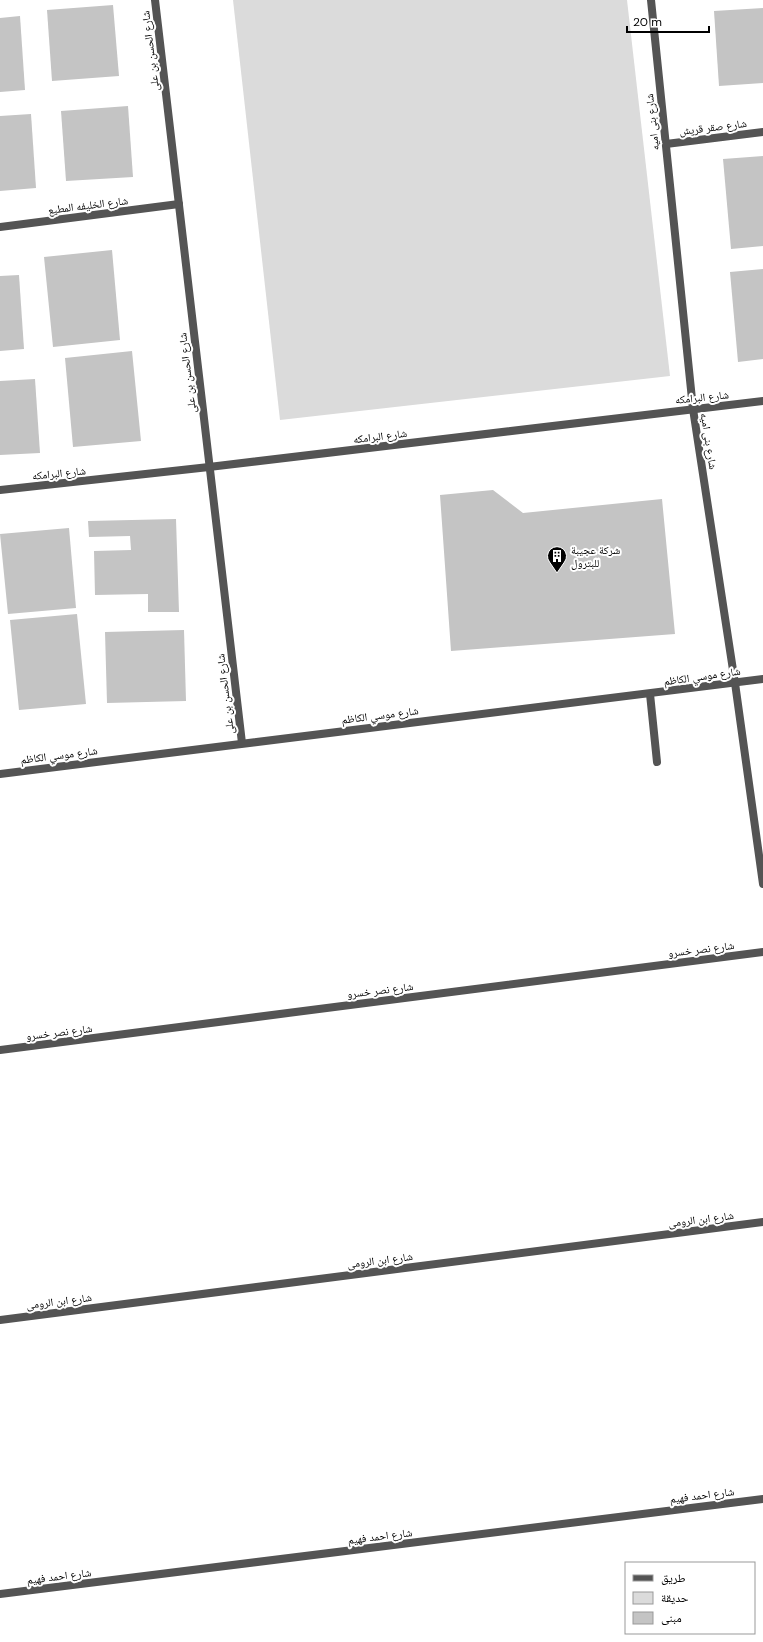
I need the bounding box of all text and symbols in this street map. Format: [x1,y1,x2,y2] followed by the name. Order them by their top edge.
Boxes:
[627,8,709,34] scale bar
[138,10,162,92] street label: شارع الحسن بن على
[633,14,662,30] text: 20 m
[642,93,662,151] street label: شارع بنى اميه
[678,116,748,138] street label: شارع صقر قريش
[47,193,129,217] street label: شارع الخليفه المطيع
[175,332,199,414] street label: شارع الحسن بن على
[674,387,730,407] street label: شارع البرامكه
[698,412,720,470] street label: شارع بنى اميه
[352,426,408,446] street label: شارع البرامكه
[31,463,87,483] street label: شارع البرامكه
[571,543,620,570] place label: شركة عجيبة للبترول
[546,545,568,573] building icon: شركة عجيبة للبترول
[213,653,237,735] street label: شارع الحسن بن على
[663,664,742,690] street label: شارع موسي الكاظم
[341,703,420,728] street label: شارع موسي الكاظم
[20,743,99,768] street label: شارع موسي الكاظم
[667,938,735,960] street label: شارع نصر خسرو
[346,979,414,1001] street label: شارع نصر خسرو
[25,1021,93,1043] street label: شارع نصر خسرو
[667,1208,735,1230] street label: شارع ابن الرومى
[346,1249,414,1271] street label: شارع ابن الرومى
[25,1290,93,1312] street label: شارع ابن الرومى
[669,1484,735,1507] street label: شارع احمد فهيم
[347,1525,413,1548] street label: شارع احمد فهيم
[625,1562,755,1634] legend
[26,1565,92,1588] street label: شارع احمد فهيم
[661,1570,686,1586] text: طريق
[661,1590,689,1606] text: حديقة
[661,1610,682,1626] text: مبنى

